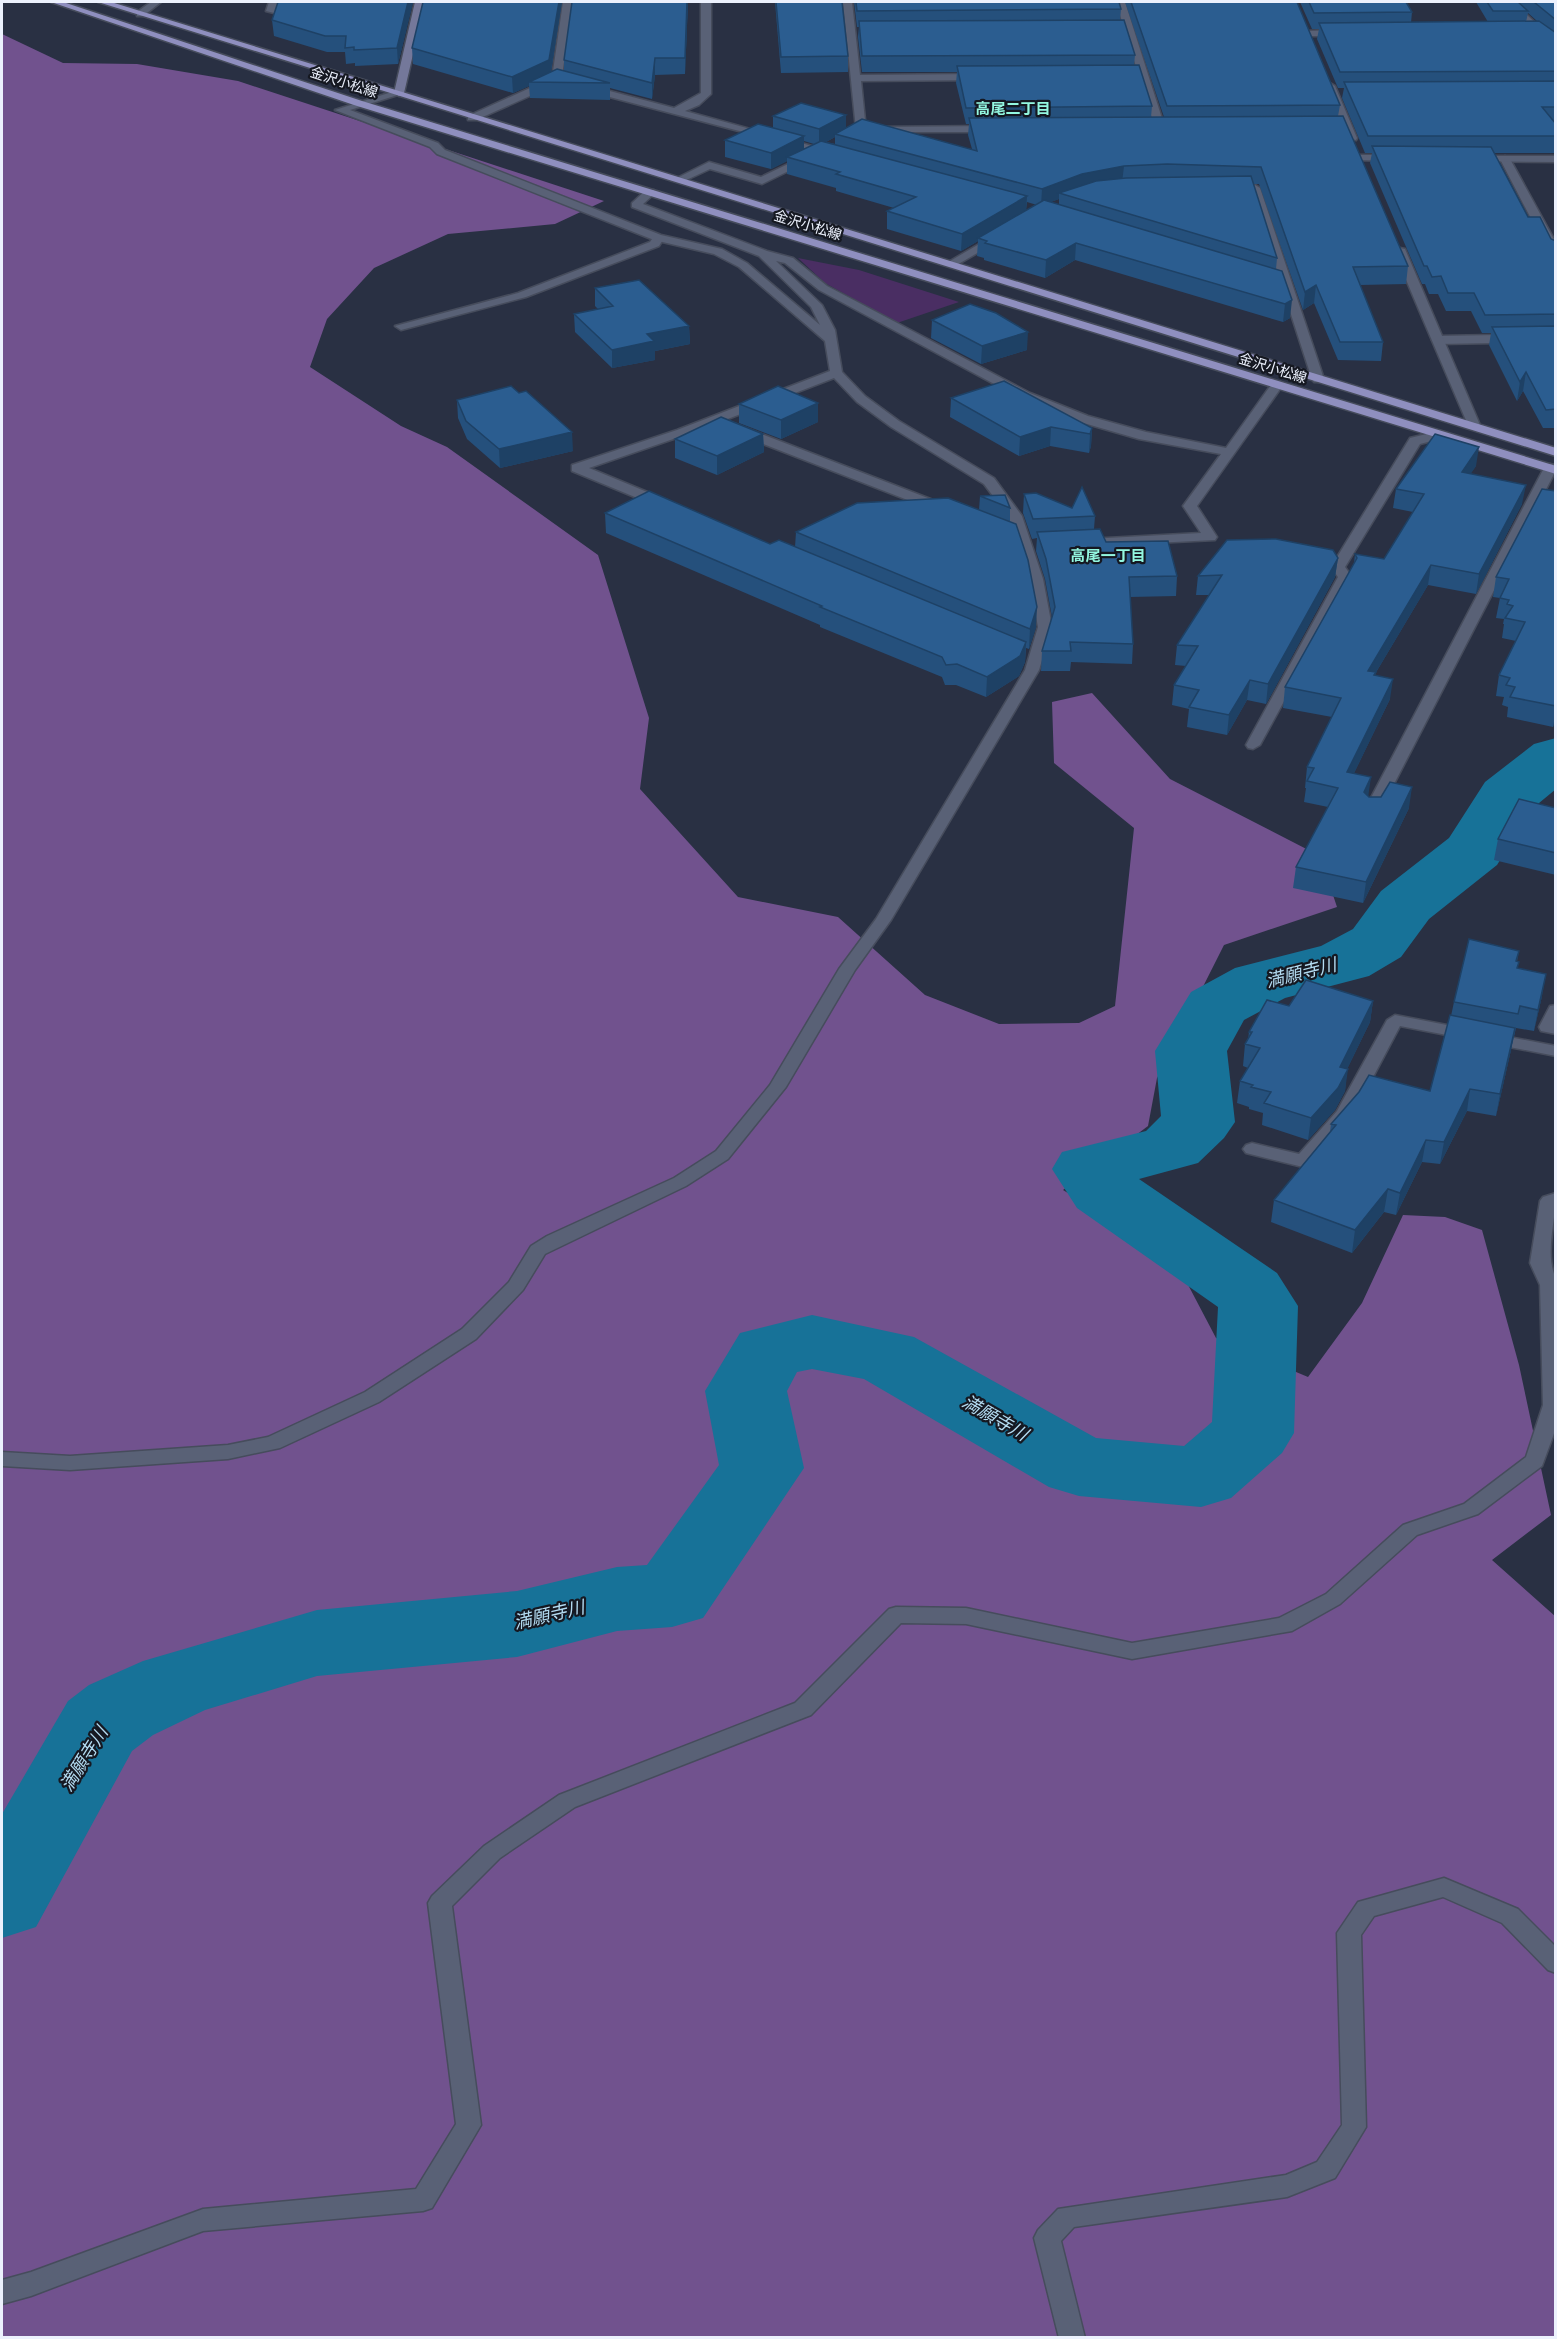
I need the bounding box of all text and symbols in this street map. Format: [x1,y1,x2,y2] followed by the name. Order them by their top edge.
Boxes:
[308,63,380,101] street label: 金沢小松線
[975,100,1051,118] district label: 高尾二丁目
[772,206,844,244] street label: 金沢小松線
[1237,349,1309,387] street label: 金沢小松線
[1070,547,1146,565] district label: 高尾一丁目
[1263,953,1341,992] water label: 満願寺川
[958,1390,1033,1447] water label: 満願寺川
[511,1596,589,1634] water label: 満願寺川
[56,1721,113,1795] water label: 満願寺川

